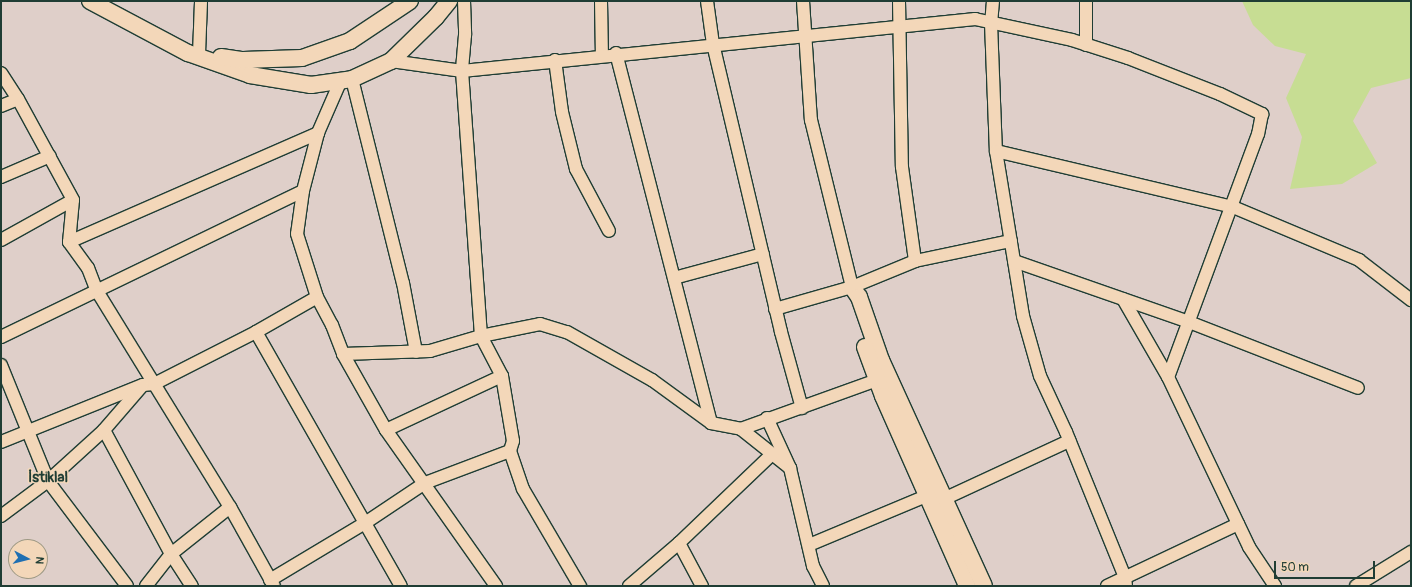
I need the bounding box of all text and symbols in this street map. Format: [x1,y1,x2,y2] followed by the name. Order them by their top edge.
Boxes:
[28,469,68,487] district label: İstiklal
[8,539,48,579] north arrow
[1276,553,1377,579] scale bar
[33,556,46,565] text: N
[1281,560,1309,575] text: 50 m

